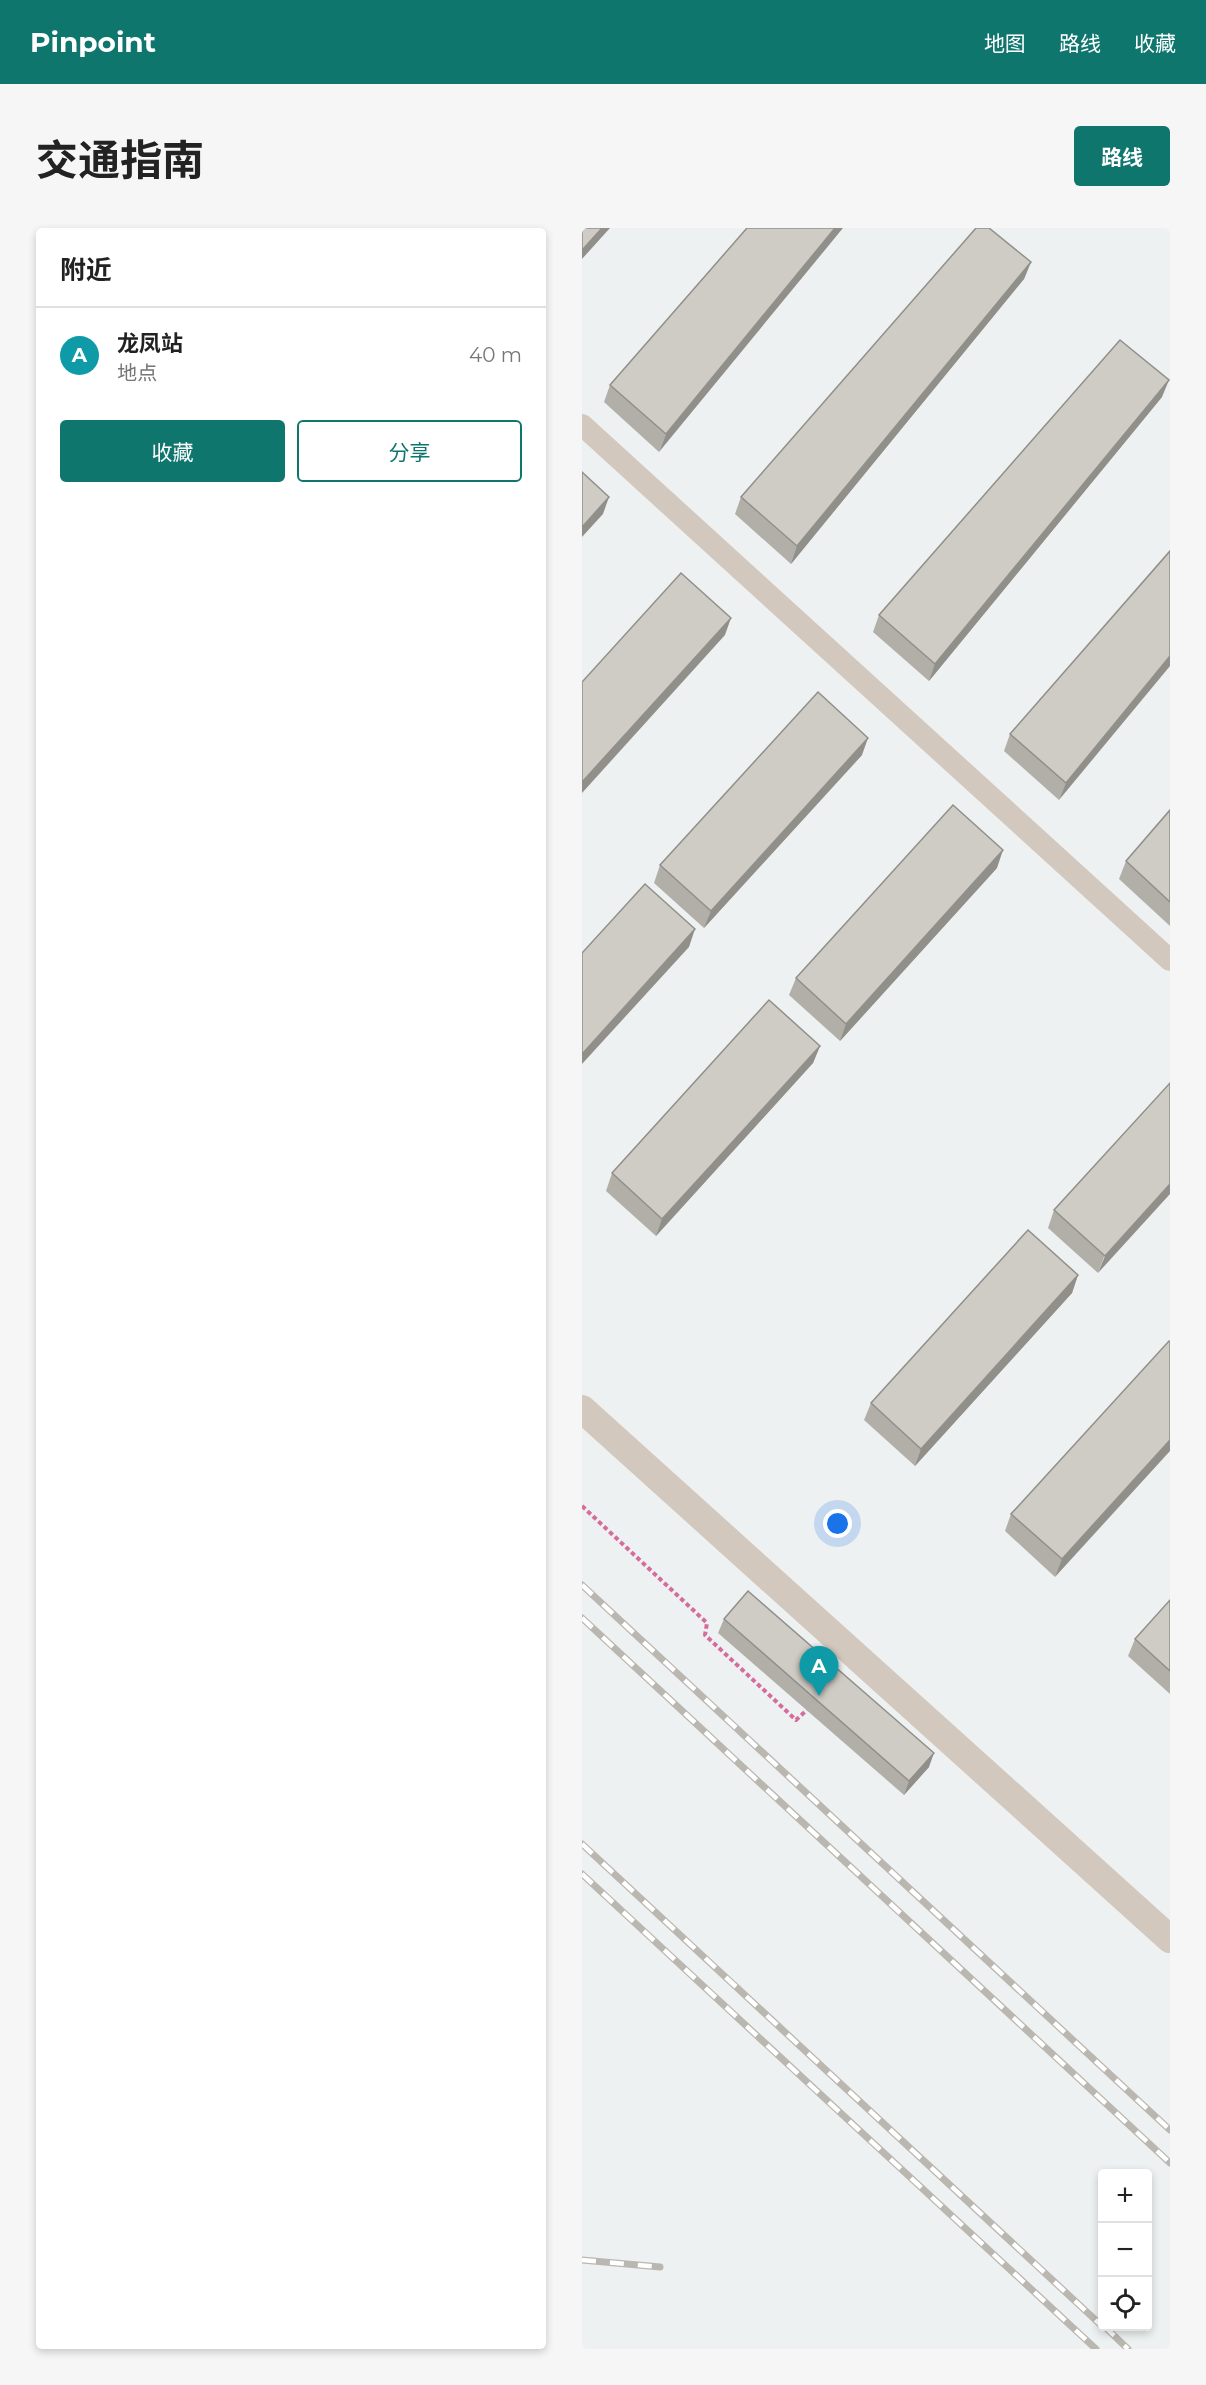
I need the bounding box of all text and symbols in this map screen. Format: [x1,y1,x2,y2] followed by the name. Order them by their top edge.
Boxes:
[30,25,156,59] text: Pinpoint
[984,31,1026,56] text: 地图
[1059,31,1101,56] text: 路线
[1134,31,1176,56] text: 收藏
[1074,126,1170,186] button: 路线
[36,134,204,186] text: 交通指南
[60,254,112,286] text: 附近
[117,330,183,357] text: 龙凤站
[72,343,87,367] text: A
[469,343,522,367] text: 40 m
[117,361,157,385] text: 地点
[60,420,285,482] button: 收藏
[297,420,522,482] button: 分享
[823,1509,852,1538] your location
[800,1646,838,1696] pin: A
[1098,2169,1152,2331] map controls
[1098,2169,1152,2223] button: +
[1098,2223,1152,2277] button: −
[1098,2277,1152,2331] button: locate

